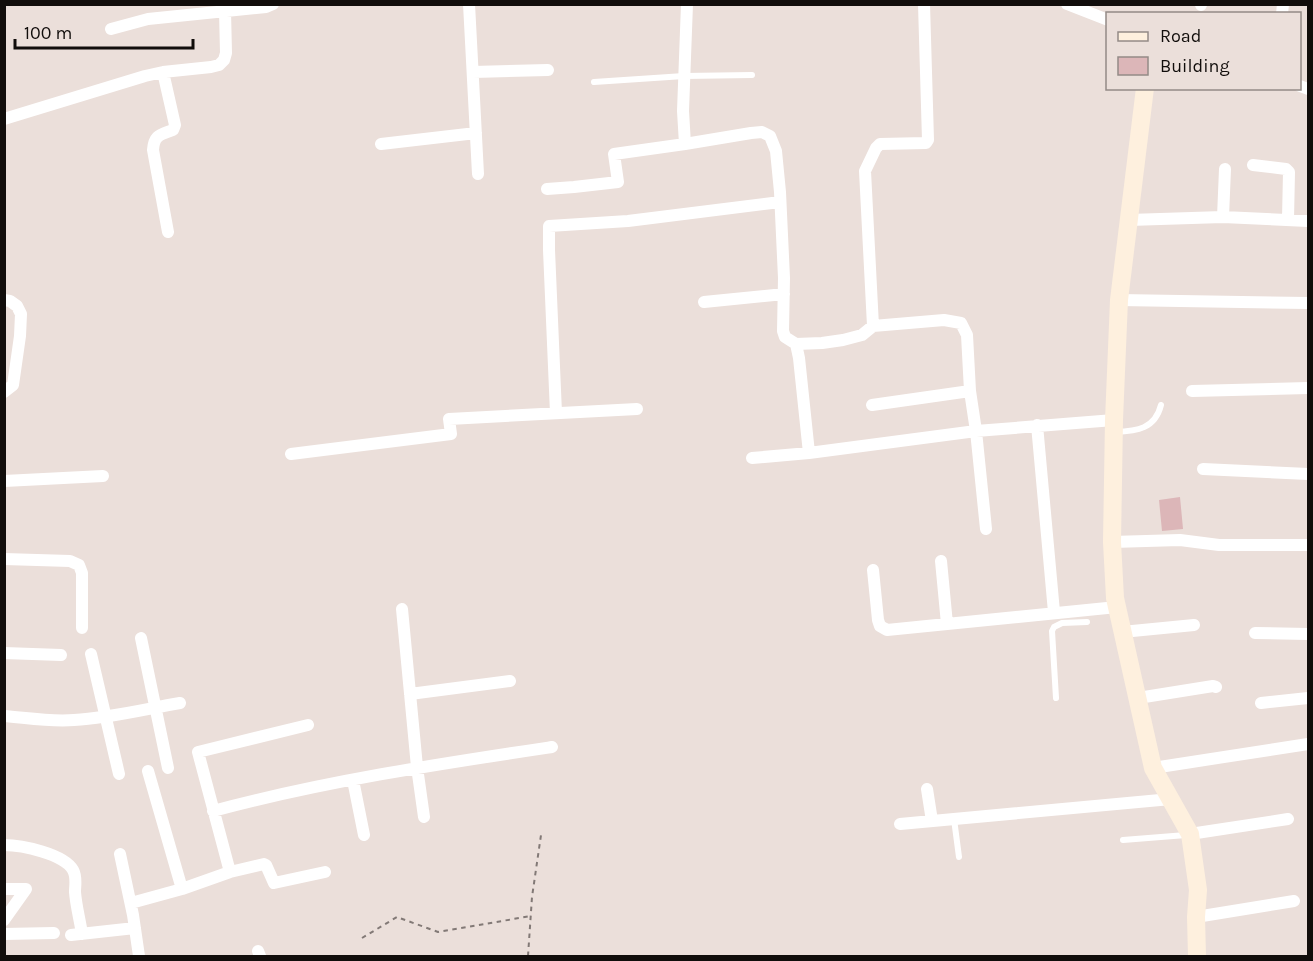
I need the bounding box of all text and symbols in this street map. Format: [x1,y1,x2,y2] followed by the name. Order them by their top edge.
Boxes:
[15,12,194,50] scale bar
[1106,12,1301,90] legend
[24,22,72,44] text: 100 m
[1160,25,1201,47] text: Road
[1160,55,1230,77] text: Building

